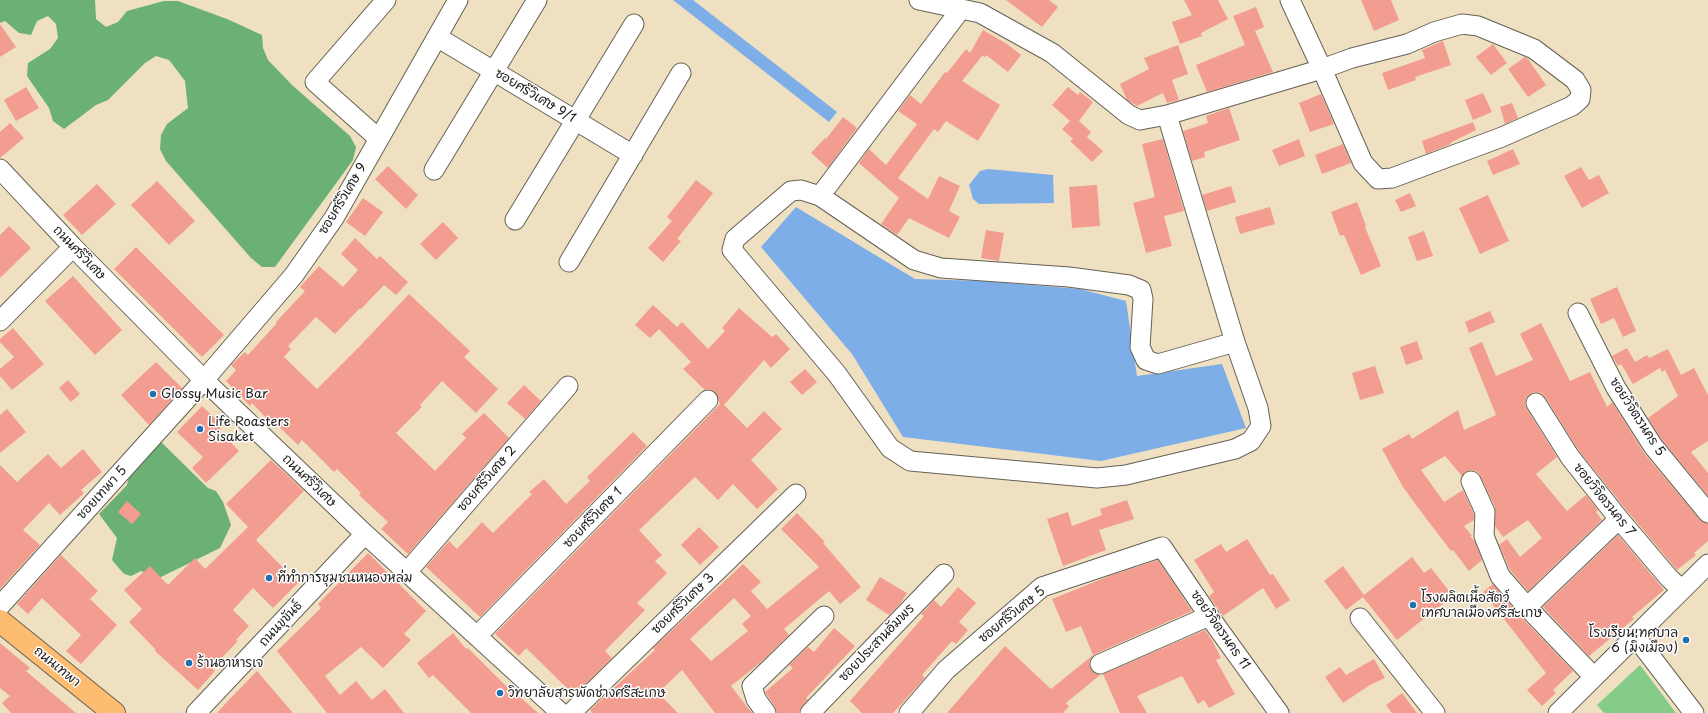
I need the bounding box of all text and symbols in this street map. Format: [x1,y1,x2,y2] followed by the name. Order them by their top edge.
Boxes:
[492,66,578,126] street label: ซอยศรีวิเศษ 9/1
[316,160,370,238] street label: ซอยศรีวิเศษ 9
[49,223,109,283] street label: ถนนศรีวิเศษ
[1606,375,1668,459] street label: ซอยวิจิตรนคร 5
[161,386,268,402] place label: Glossy Music Bar
[148,389,158,399] marker: Glossy Music Bar
[208,414,289,445] place label: Life Roasters Sisaket
[195,424,205,434] marker: Life Roasters Sisaket
[454,443,520,515] street label: ซอยศรีวิเศษ 2
[279,451,339,511] street label: ถนนศรีวิเศษ
[1570,460,1638,540] street label: ซอยวิจิตรนคร 7
[74,463,130,523] street label: ซอยเทพา 5
[560,484,626,552] street label: ซอยศรีวิเศษ 1
[277,570,413,586] place label: ที่ทำการชุมชนหนองหล่ม
[648,570,718,638] street label: ซอยศรีวิเศษ 3
[264,573,274,583] marker: ที่ทำการชุมชนหนองหล่ม
[976,583,1048,647] street label: ซอยศรีวิเศษ 5
[1187,587,1253,673] street label: ซอยวิจิตรนคร 11
[1421,590,1542,621] place label: โรงผลิตเนื้อสัตว์ เทศบาลเมืองศรีสะเกษ
[256,598,306,650] street label: ถนนขุขันธ์
[1408,600,1418,610] marker: โรงผลิตเนื้อสัตว์ เทศบาลเมืองศรีสะเกษ
[836,601,918,685] street label: ซอยประสานอัมพร
[1589,625,1678,656] place label: โรงเรียนเทศบาล 6 (มิ่งเมือง)
[1681,635,1691,645] marker: โรงเรียนเทศบาล 6 (มิ่งเมือง)
[31,643,83,691] street label: ถนนเทพา
[197,655,263,671] place label: ร้านอาหารเจ
[184,658,194,668] marker: ร้านอาหารเจ
[508,685,666,701] place label: วิทยาลัยสารพัดช่างศรีสะเกษ
[495,688,505,698] marker: วิทยาลัยสารพัดช่างศรีสะเกษ

